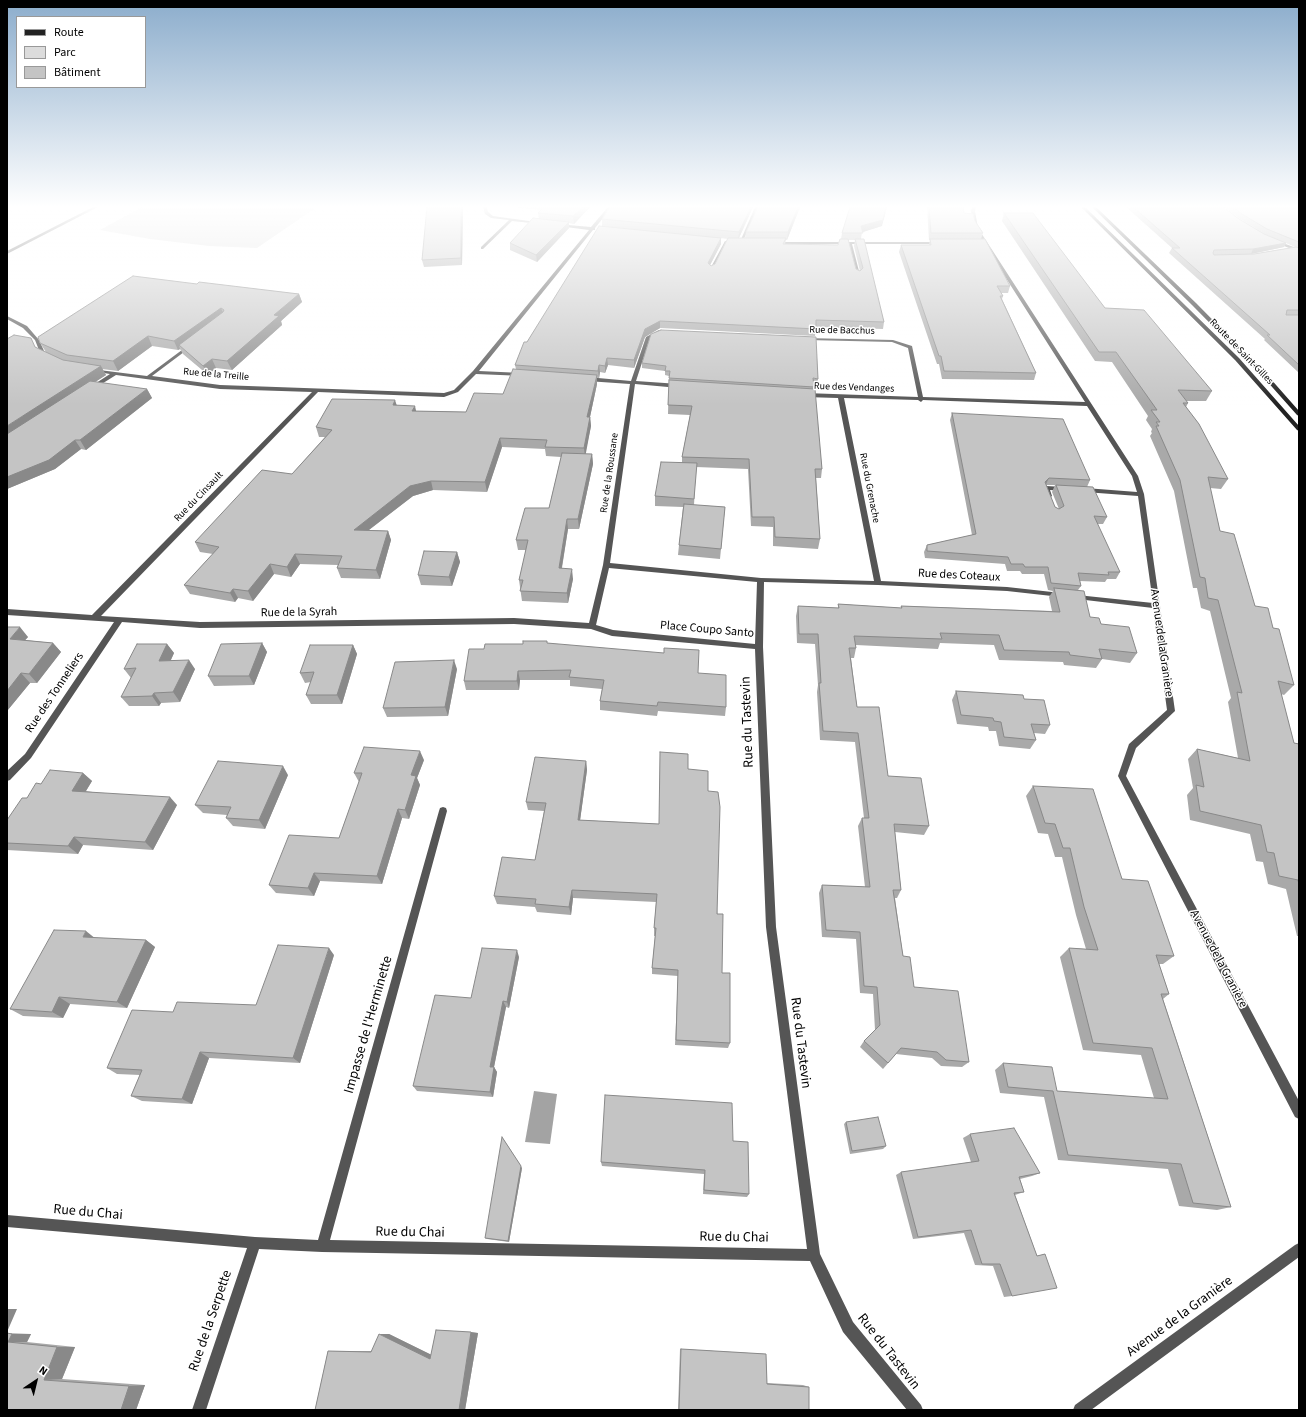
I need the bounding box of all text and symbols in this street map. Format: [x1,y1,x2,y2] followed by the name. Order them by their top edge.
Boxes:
[16,16,146,88] legend
[54,24,84,41] text: Route
[54,44,76,61] text: Parc
[54,64,100,81] text: Bâtiment
[1207,317,1275,387] street label: Route de Saint-Gilles
[809,324,875,338] street label: Rue de Bacchus
[183,366,249,384] street label: Rue de la Treille
[814,381,894,395] street label: Rue des Vendanges
[598,432,622,514] street label: Rue de la Roussane
[856,452,882,524] street label: Rue du Grenache
[172,469,226,525] street label: Rue du Cinsault
[917,567,1001,585] street label: Rue des Coteaux
[1146,588,1176,698] street label: Avenue de la Granière
[261,605,337,621] street label: Rue de la Syrah
[659,619,755,641] street label: Place Coupo Santo
[23,650,87,736] street label: Rue des Tonneliers
[738,676,758,768] street label: Rue du Tastevin
[1186,908,1250,1010] street label: Avenue de la Granière
[341,954,397,1096] street label: Impasse de l'Herminette
[786,996,814,1090] street label: Rue du Tastevin
[53,1202,123,1224] street label: Rue du Chai
[375,1224,445,1242] street label: Rue du Chai
[699,1229,769,1247] street label: Rue du Chai
[186,1268,236,1374] street label: Rue de la Serpette
[1124,1273,1236,1361] street label: Avenue de la Granière
[853,1311,923,1393] street label: Rue du Tastevin
[16,1361,56,1401] north arrow
[36,1363,50,1379] text: N

